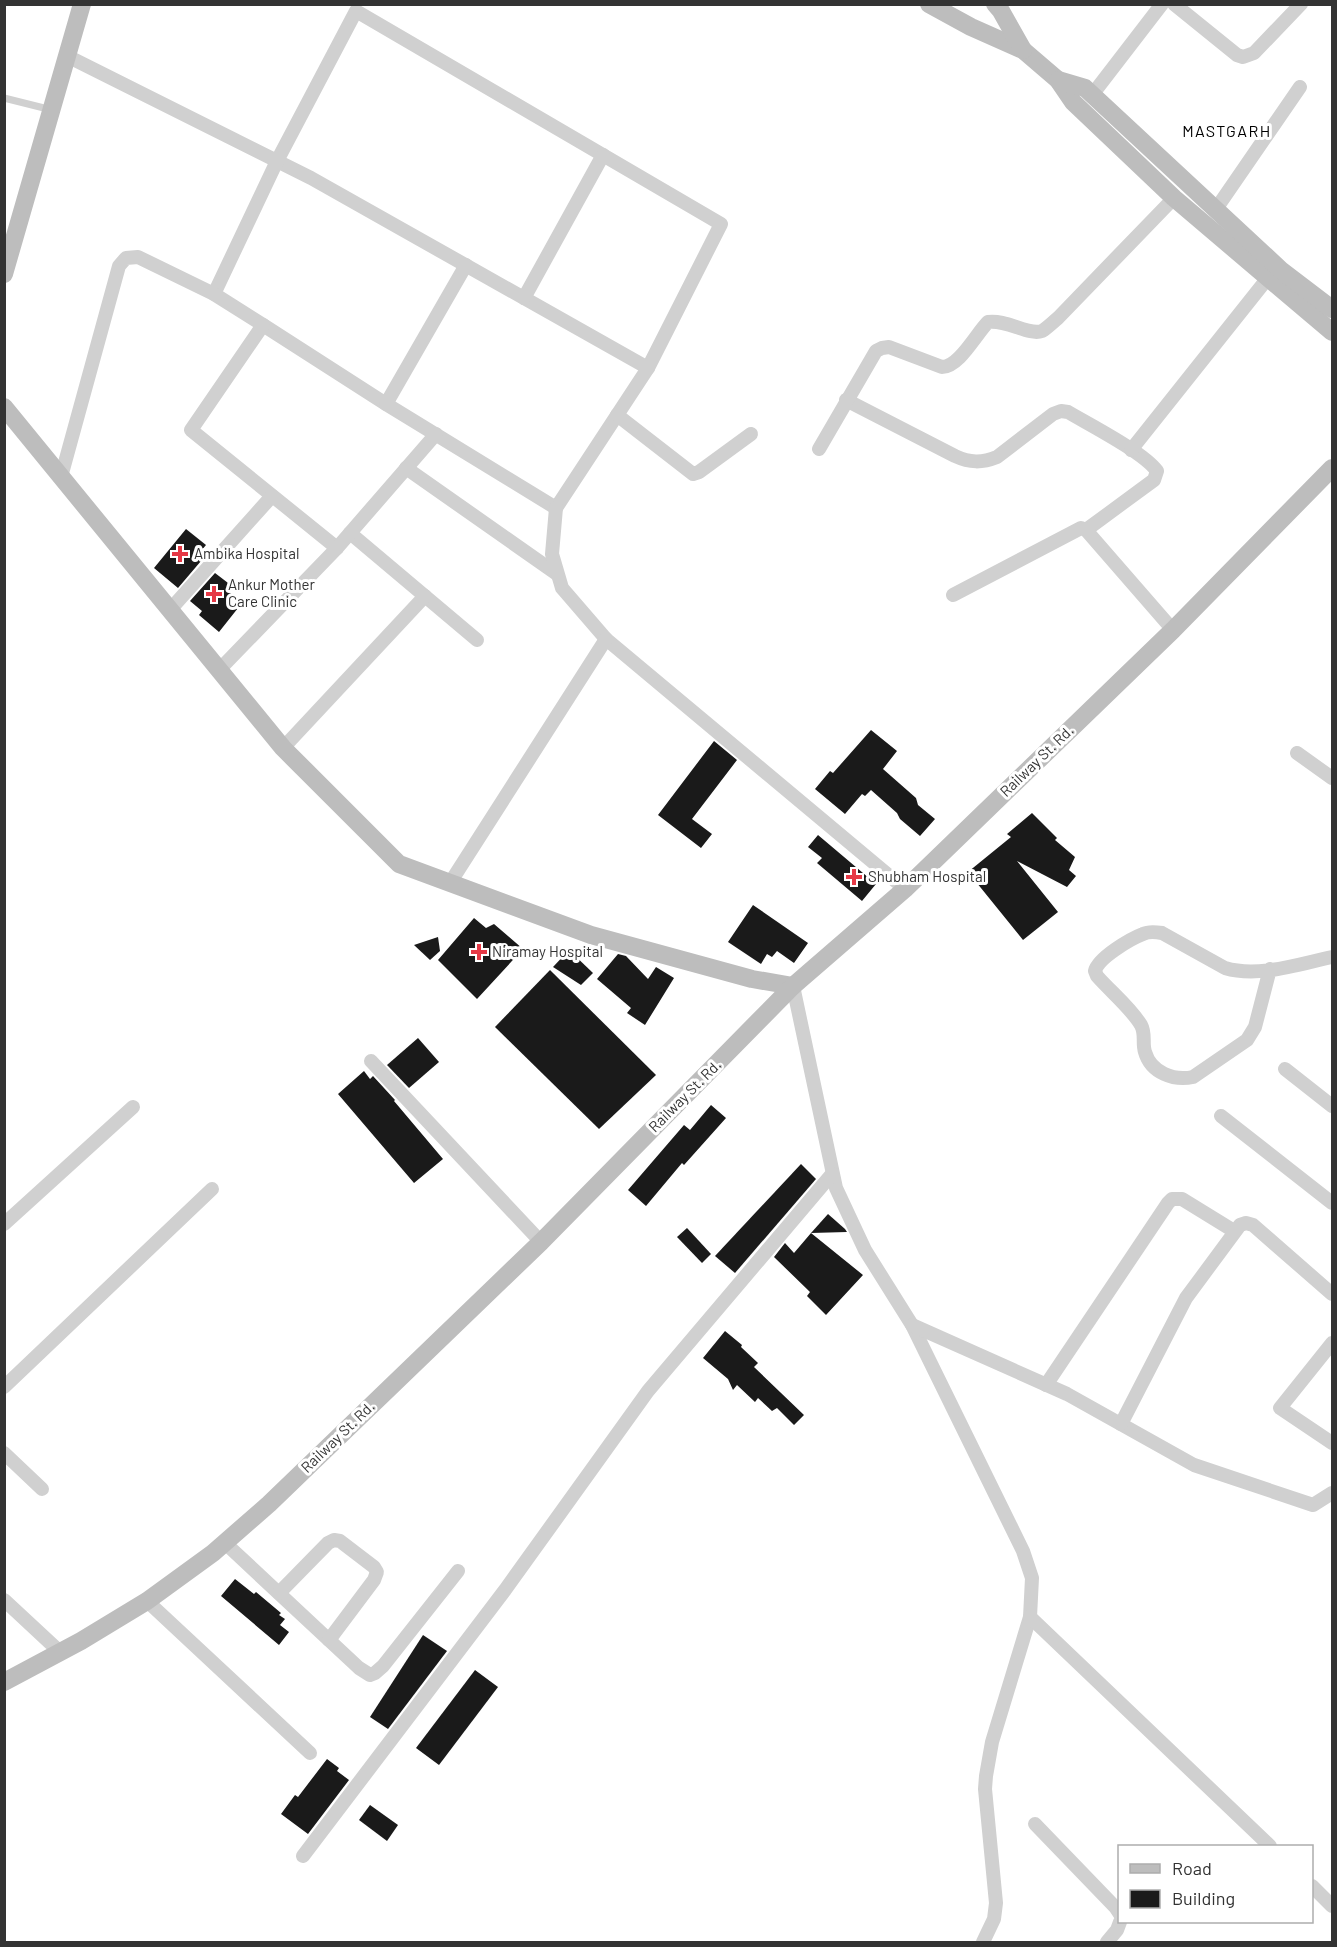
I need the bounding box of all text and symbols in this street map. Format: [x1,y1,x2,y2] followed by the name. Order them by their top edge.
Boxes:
[1182,121,1272,140] district label: MASTGARH
[194,544,299,562] place label: Ambika Hospital
[171,545,189,563] marker: Ambika Hospital
[228,575,315,610] place label: Ankur Mother Care Clinic
[205,585,223,603] marker: Ankur Mother Care Clinic
[996,721,1077,800] street label: Railway St. Rd.
[868,867,986,885] place label: Shubham Hospital
[845,868,863,886] marker: Shubham Hospital
[492,942,603,960] place label: Niramay Hospital
[470,943,488,961] marker: Niramay Hospital
[644,1055,724,1135] street label: Railway St. Rd.
[297,1397,378,1476] street label: Railway St. Rd.
[1118,1845,1313,1923] legend
[1172,1857,1212,1879] text: Road
[1172,1887,1235,1909] text: Building

